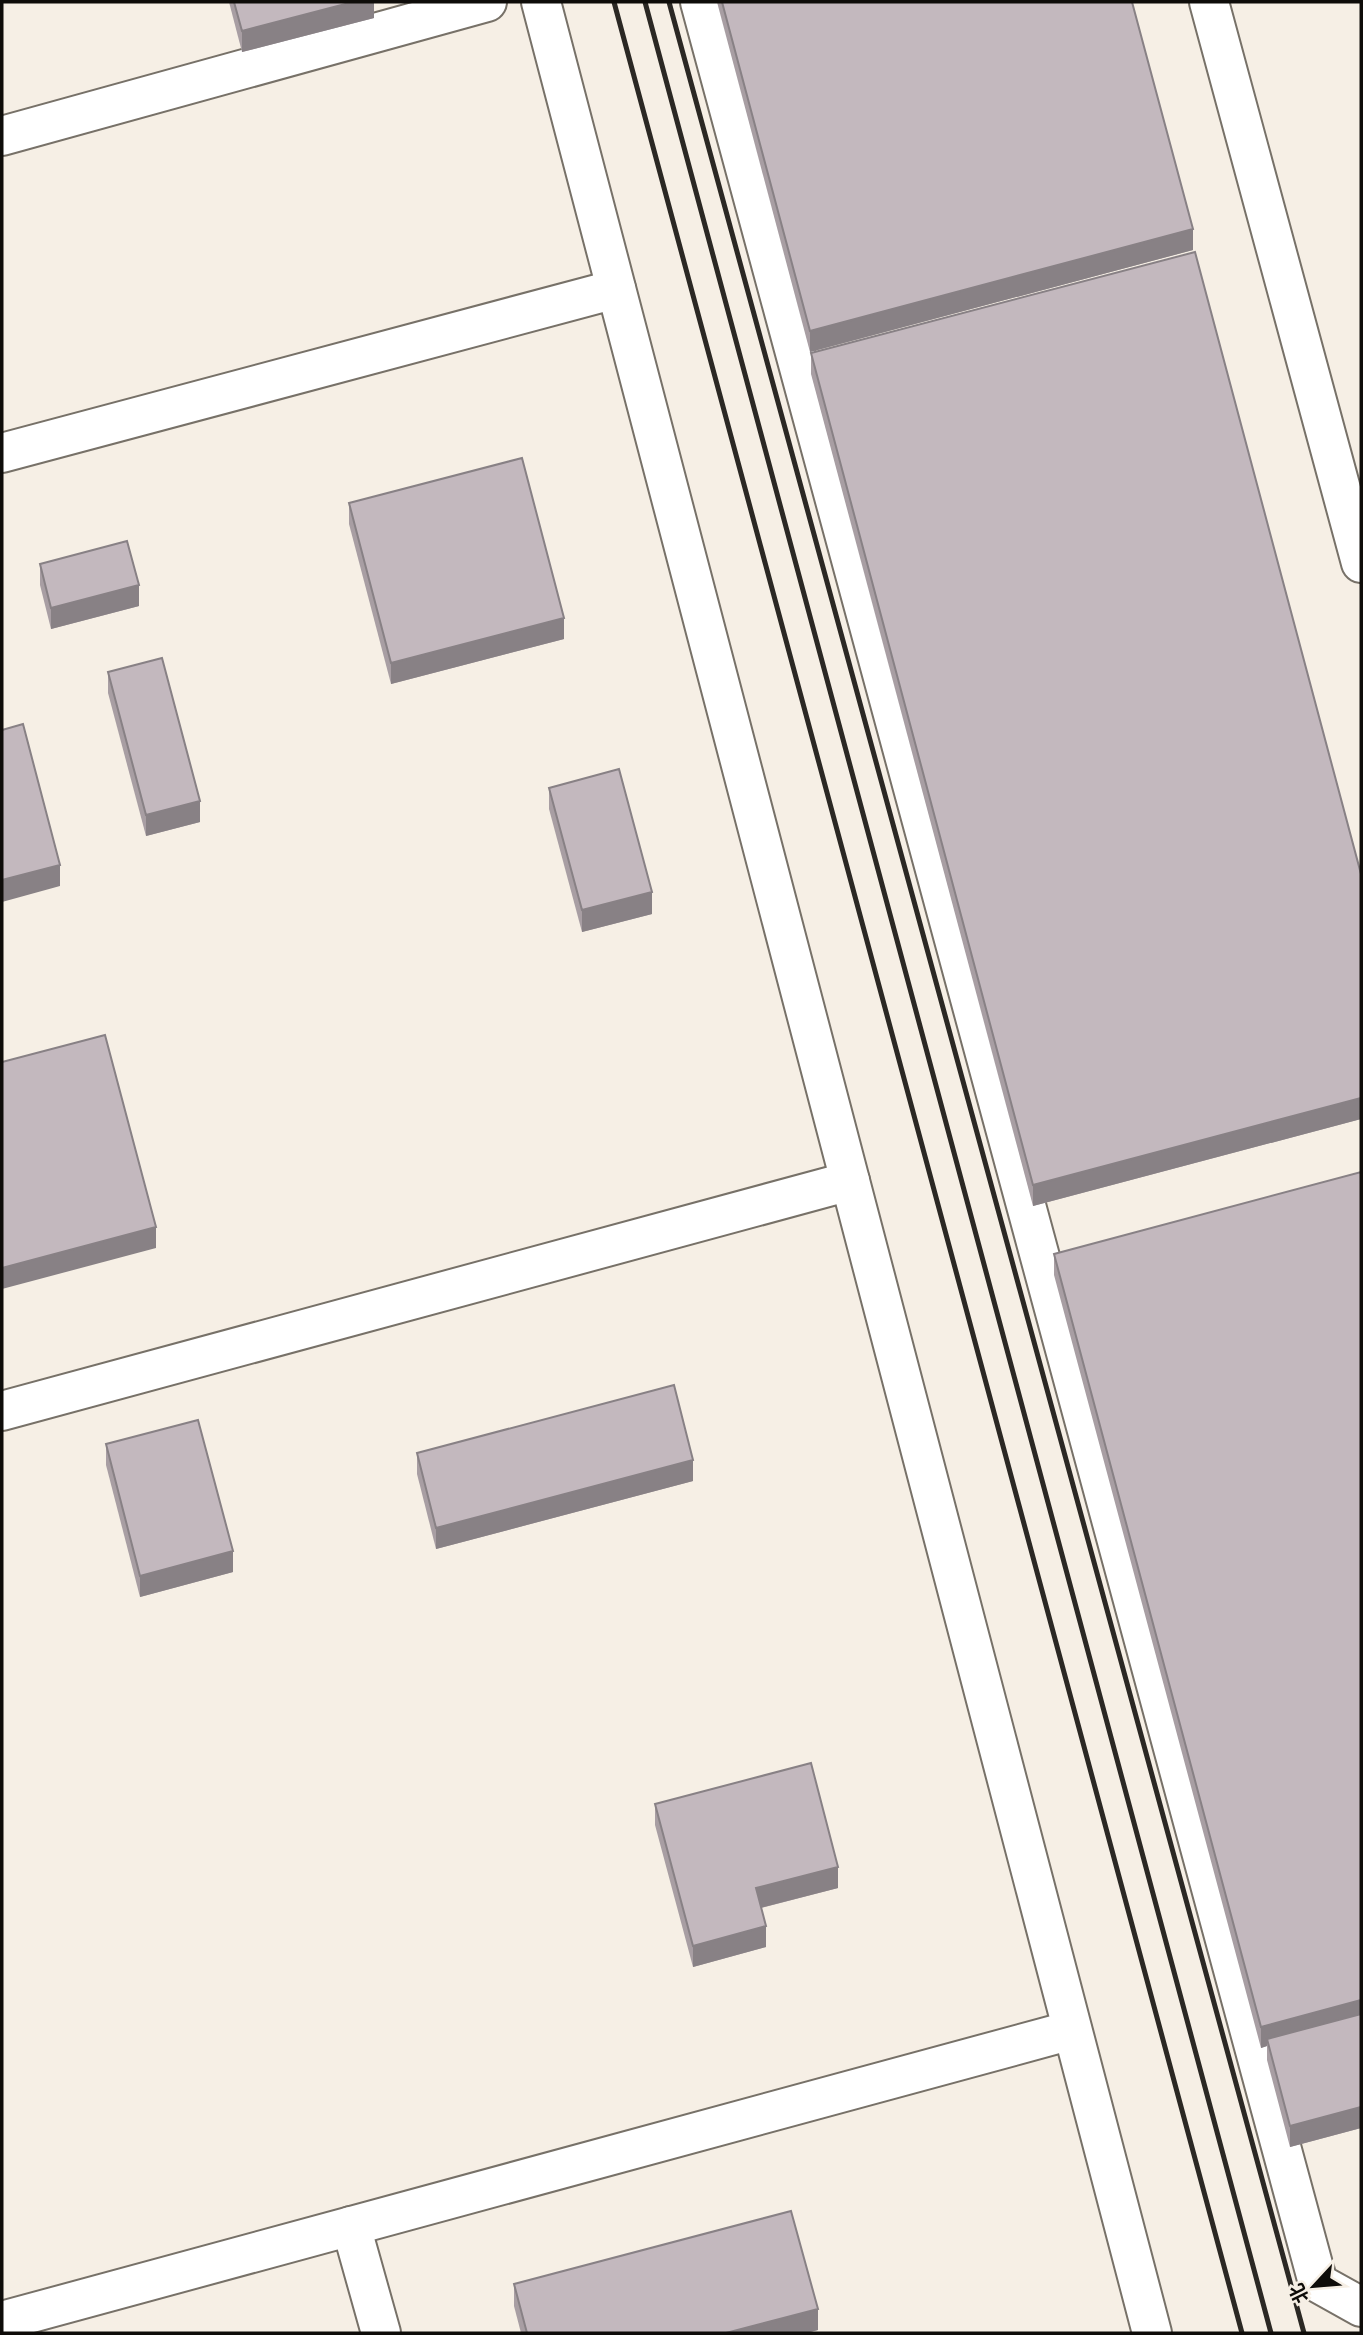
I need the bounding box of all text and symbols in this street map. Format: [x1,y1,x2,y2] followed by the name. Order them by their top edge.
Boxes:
[1279,2251,1349,2321] north arrow
[1285,2280,1314,2307] text: 北

